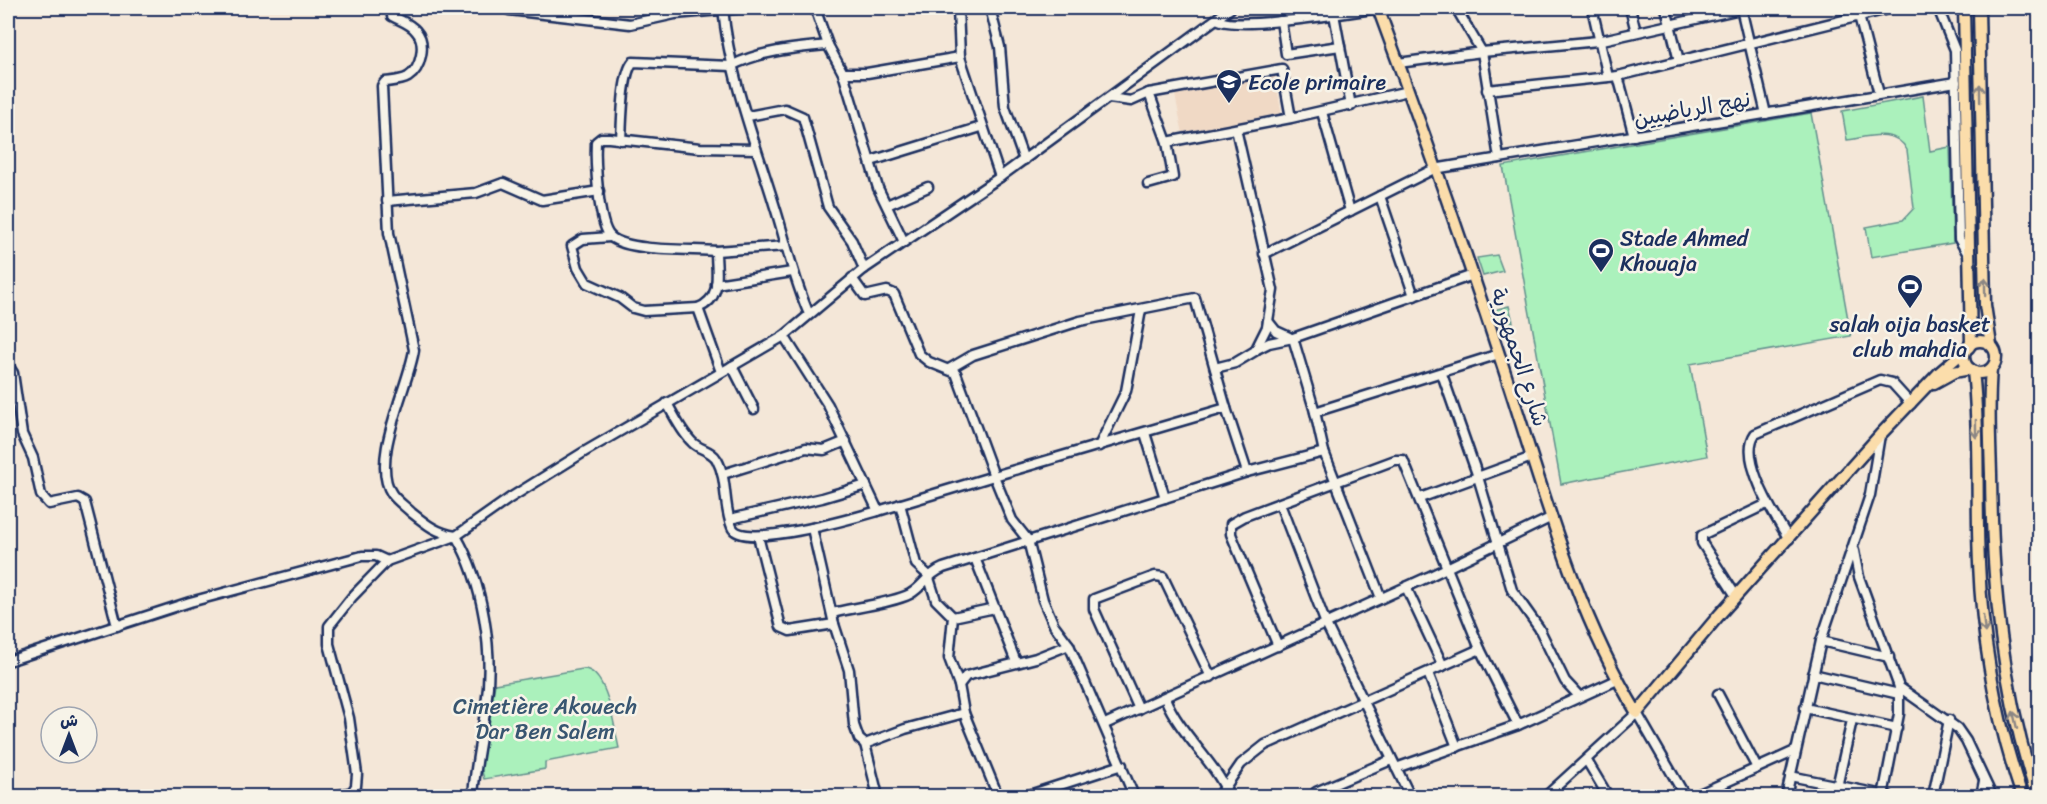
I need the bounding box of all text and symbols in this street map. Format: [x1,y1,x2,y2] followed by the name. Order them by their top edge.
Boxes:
[1248,63,1386,102] place label: Ecole primaire
[1214,67,1244,105] school or university icon: Ecole primaire
[1630,79,1754,138] street label: نهج الرياضيين
[1974,83,1986,103] one-way arrow
[1620,219,1750,283] place label: Stade Ahmed Khouaja
[1586,236,1616,274] sports icon: Stade Ahmed Khouaja
[1895,272,1925,310] sports icon: salah oija basket club mahdia
[1979,278,1990,298] one-way arrow
[1479,283,1560,432] street label: شارع الجمهورية
[1828,305,1991,369] place label: salah oija basket club mahdia
[1970,419,1982,439] one-way arrow
[1979,613,1990,633] one-way arrow
[453,687,637,751] park label: Cimetière Akouech Dar Ben Salem
[39,705,99,765] north arrow
[60,706,78,735] text: ش
[2009,711,2021,730] one-way arrow

